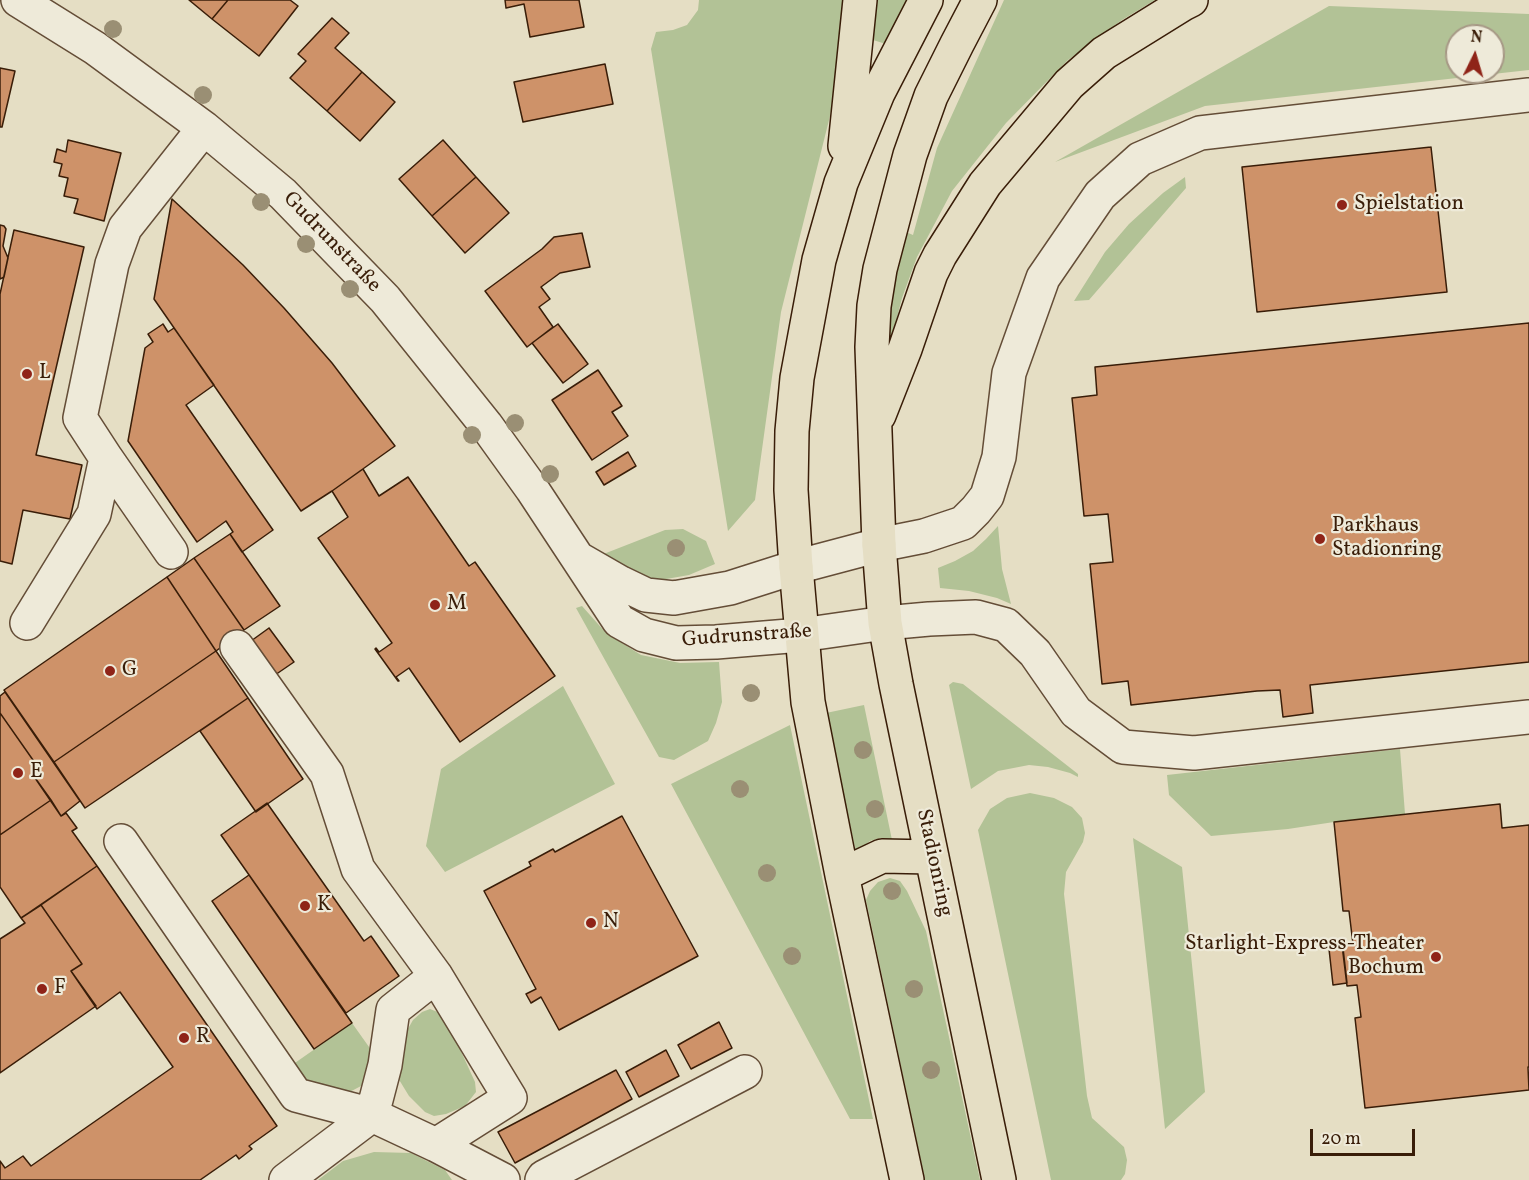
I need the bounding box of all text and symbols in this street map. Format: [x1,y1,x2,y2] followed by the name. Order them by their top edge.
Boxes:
[1445,24,1505,84] north arrow
[1470,27,1483,50] text: N
[277,187,385,299] street label: Gudrunstraße
[1354,192,1464,218] place label: Spielstation
[1335,198,1349,212] marker: Spielstation
[39,361,51,387] place label: L
[20,367,34,381] marker: L
[1332,514,1442,564] place label: Parkhaus Stadionring
[1313,532,1327,546] marker: Parkhaus Stadionring
[447,592,467,618] place label: M
[428,598,442,612] marker: M
[681,620,813,654] street label: Gudrunstraße
[122,658,137,684] place label: G
[103,664,117,678] marker: G
[30,760,43,786] place label: E
[11,766,25,780] marker: E
[909,807,957,919] street label: Stadionring
[317,893,331,919] place label: K
[298,899,312,913] marker: K
[603,910,619,936] place label: N
[584,916,598,930] marker: N
[1185,932,1424,982] place label: Starlight-Express-Theater Bochum
[1429,950,1443,964] marker: Starlight-Express-Theater Bochum
[54,976,66,1002] place label: F
[35,982,49,996] marker: F
[196,1025,210,1051] place label: R
[177,1031,191,1045] marker: R
[1313,1117,1418,1155] scale bar
[1321,1127,1361,1152] text: 20 m

